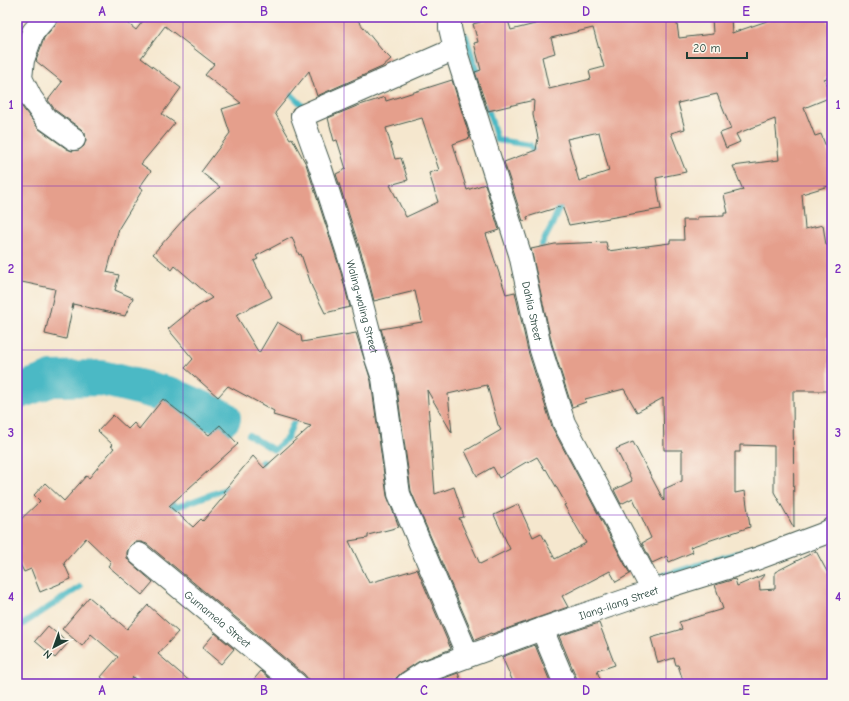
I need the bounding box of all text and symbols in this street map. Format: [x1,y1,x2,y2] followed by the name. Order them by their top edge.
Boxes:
[98,4,106,19] text: A
[260,4,268,19] text: B
[420,4,428,19] text: C
[582,4,590,19] text: D
[742,4,750,19] text: E
[687,34,747,60] scale bar
[693,41,721,55] text: 20 m
[8,97,14,112] text: 1
[835,97,841,112] text: 1
[344,258,381,355] street label: Waling-waling Street
[8,261,14,276] text: 2
[835,261,841,276] text: 2
[520,280,545,343] street label: Dahlia Street
[8,425,14,440] text: 3
[835,425,841,440] text: 3
[577,583,660,622] street label: Ilang-ilang Street
[182,588,254,651] street label: Gumamela Street
[8,589,14,604] text: 4
[835,589,841,604] text: 4
[34,627,74,667] north arrow
[41,647,55,661] text: N
[98,683,106,698] text: A
[260,683,268,698] text: B
[420,683,428,698] text: C
[582,683,590,698] text: D
[742,683,750,698] text: E

